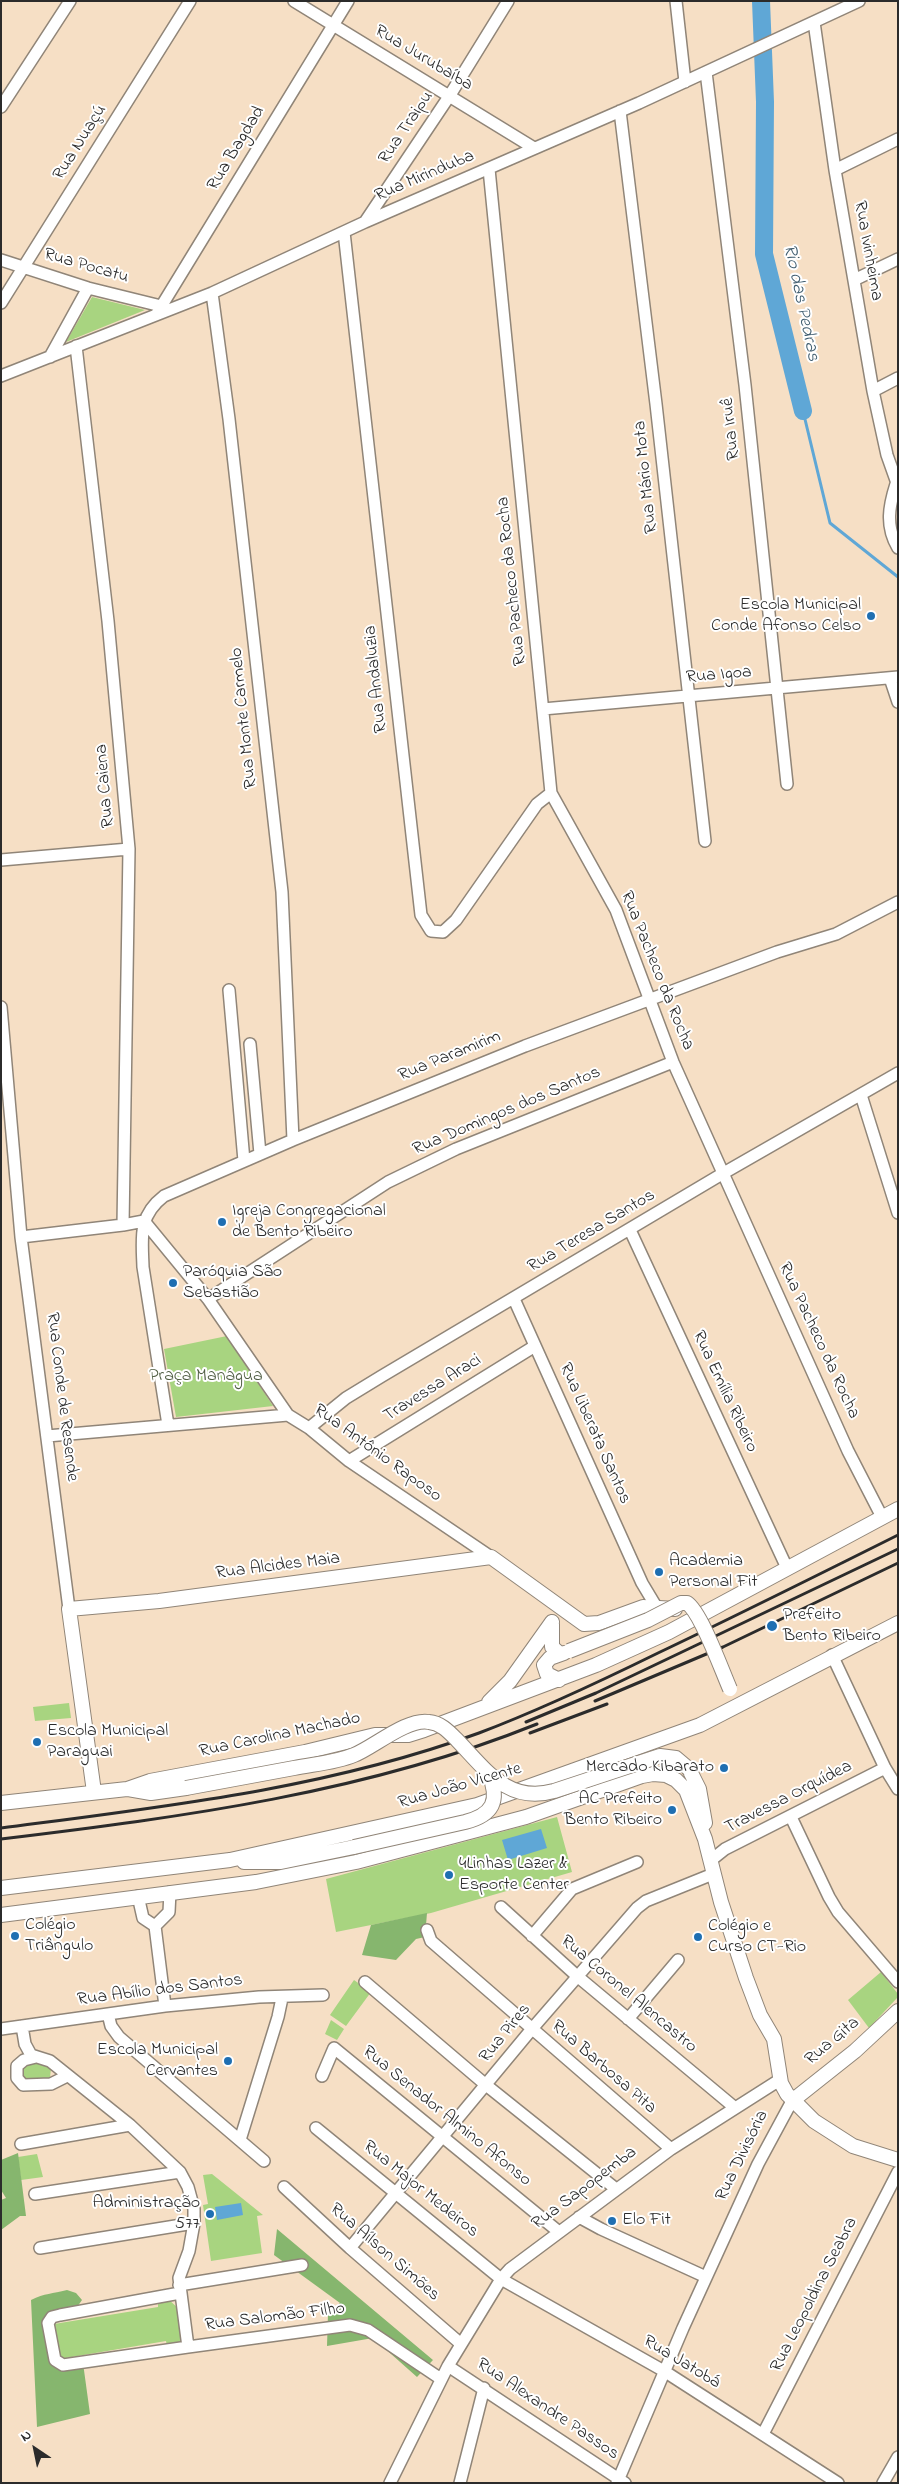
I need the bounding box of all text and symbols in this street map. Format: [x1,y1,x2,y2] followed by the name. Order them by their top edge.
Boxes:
[370,21,476,97] street label: Rua Jurubaíba
[375,87,439,169] street label: Rua Traipu
[49,101,113,185] street label: Rua Nuaçú
[203,103,271,195] street label: Rua Bagdad
[372,146,478,208] street label: Rua Mirinduba
[848,199,886,303] street label: Rua Ivinheima
[777,243,823,363] water label: Rio das Pedras
[41,245,131,289] street label: Rua Pocatu
[718,397,746,461] street label: Rua Iruê
[630,420,664,534] street label: Rua Mário Mota
[493,495,533,667] street label: Rua Pacheco da Rocha
[711,595,861,638] place label: Escola Municipal Conde Afonso Celso
[865,610,877,622] marker: Escola Municipal Conde Afonso Celso
[361,624,393,734] street label: Rua Andaluzia
[227,646,263,790] street label: Rua Monte Carmelo
[685,662,753,690] street label: Rua Igoa
[92,743,120,829] street label: Rua Caiena
[614,888,698,1054] street label: Rua Pacheco da Rocha
[396,1027,504,1087] street label: Rua Paramirim
[410,1063,604,1161] street label: Rua Domingos dos Santos
[524,1186,660,1278] street label: Rua Teresa Santos
[232,1201,386,1244] place label: Igreja Congregacional de Bento Ribeiro
[216,1216,228,1228] marker: Igreja Congregacional de Bento Ribeiro
[772,1259,864,1423] street label: Rua Pacheco da Rocha
[183,1262,282,1304] place label: Paróquia São Sebastião
[167,1277,179,1289] marker: Paróquia São Sebastião
[40,1311,82,1483] street label: Rua Conde de Resende
[686,1328,762,1456] street label: Rua Emília Ribeiro
[380,1350,486,1428] street label: Travessa Araci
[553,1360,635,1508] street label: Rua Liberata Santos
[149,1366,263,1388] park label: Praça Manágua
[309,1400,445,1508] street label: Rua Antônio Raposo
[215,1549,341,1585] street label: Rua Alcides Maia
[669,1551,758,1594] place label: Academia Personal Fit
[653,1566,665,1578] marker: Academia Personal Fit
[783,1605,881,1648] place label: Prefeito Bento Ribeiro
[765,1619,779,1633] marker: Prefeito Bento Ribeiro
[197,1708,363,1764] street label: Rua Carolina Machado
[47,1721,168,1764] place label: Escola Municipal Paraguai
[31,1736,43,1748] marker: Escola Municipal Paraguai
[586,1757,714,1779] place label: Mercado Kibarato
[722,1757,856,1839] street label: Travessa Orquídea
[396,1759,524,1815] street label: Rua João Vicente
[718,1762,730,1774] marker: Mercado Kibarato
[564,1789,662,1832] place label: AC Prefeito Bento Ribeiro
[666,1804,678,1816] marker: AC Prefeito Bento Ribeiro
[459,1854,569,1896] place label: 4Linhas Lazer & Esporte Center
[443,1869,455,1881] marker: 4Linhas Lazer & Esporte Center
[25,1915,93,1958] place label: Colégio Triângulo
[708,1916,806,1958] place label: Colégio e Curso CT-Rio
[9,1930,21,1942] marker: Colégio Triângulo
[555,1931,701,2059] street label: Rua Coronel Alencastro
[692,1931,704,1943] marker: Colégio e Curso CT-Rio
[76,1970,244,2012] street label: Rua Abílio dos Santos
[476,2000,536,2068] street label: Rua Pires
[801,2013,865,2071] street label: Rua Gita
[546,2016,660,2120] street label: Rua Barbosa Pita
[97,2040,218,2082] place label: Escola Municipal Cervantes
[357,2042,535,2192] street label: Rua Senador Almino Afonso
[222,2055,234,2067] marker: Escola Municipal Cervantes
[712,2107,774,2205] street label: Rua Divisória
[358,2137,482,2243] street label: Rua Major Medeiros
[528,2142,642,2236] street label: Rua Sapopemba
[93,2193,200,2236] place label: Administração 577
[324,2199,444,2307] street label: Rua Aílson Simões
[204,2208,216,2220] marker: Administração 577
[622,2210,671,2232] place label: Elo Fit
[767,2214,863,2376] street label: Rua Leopoldina Seabra
[606,2215,618,2227] marker: Elo Fit
[204,2299,346,2337] street label: Rua Salomão Filho
[638,2331,724,2395] street label: Rua Jatobá
[472,2354,622,2466] street label: Rua Alexandre Passos
[10,2424,60,2474] north arrow
[17,2425,36,2448] text: N

